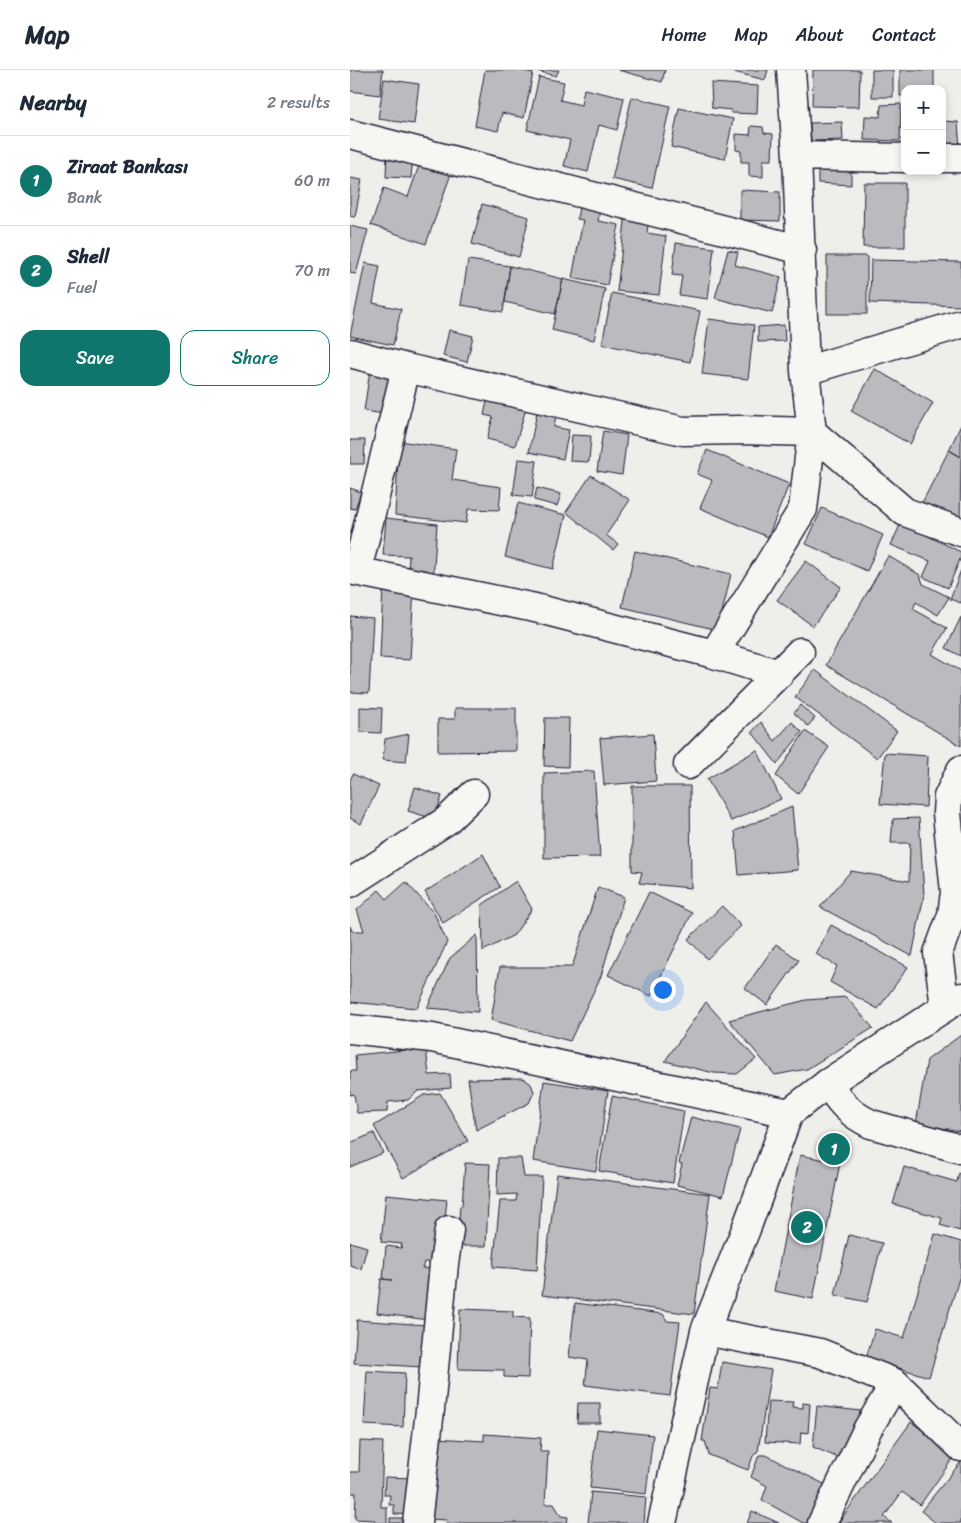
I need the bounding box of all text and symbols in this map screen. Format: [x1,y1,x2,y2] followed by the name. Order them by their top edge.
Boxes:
[25,14,69,56] text: Map
[662,19,707,51] text: Home
[735,19,768,51] text: Map
[796,19,844,51] text: About
[872,19,936,51] text: Contact
[20,84,86,122] text: Nearby
[901,85,946,175] map controls
[901,85,946,130] button: +
[267,88,330,117] text: 2 results
[901,130,946,175] button: −
[67,150,188,183] text: Ziraat Bankası
[33,166,39,195] text: 1
[294,166,330,195] text: 60 m
[67,183,102,212] text: Bank
[67,240,109,273] text: Shell
[31,256,41,285] text: 2
[294,256,330,285] text: 70 m
[67,273,97,302] text: Fuel
[20,330,170,386] button: Save
[180,330,330,386] button: Share
[650,977,676,1003] your location
[818,1130,850,1168] pin: 1
[791,1208,823,1246] pin: 2

